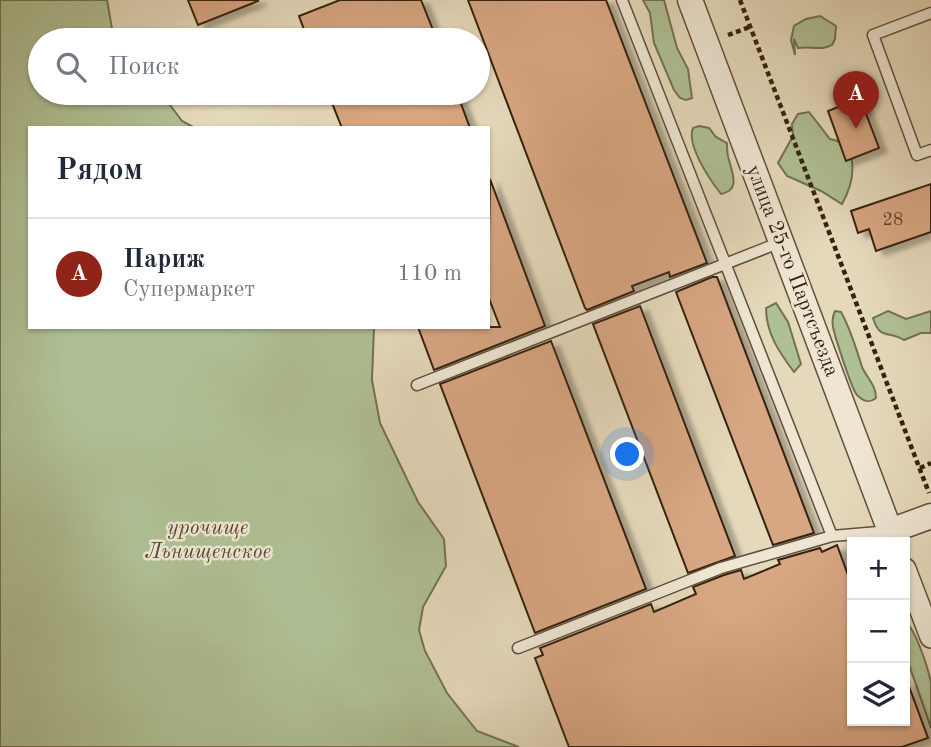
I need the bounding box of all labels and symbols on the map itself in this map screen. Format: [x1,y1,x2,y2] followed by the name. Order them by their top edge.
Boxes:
[833,71,879,129] pin: A
[742,162,842,380] street label: улица 25-го Партсъезда
[883,211,903,229] house number: 28
[610,437,644,471] your location
[145,518,271,563] park label: урочище Льнищенское

